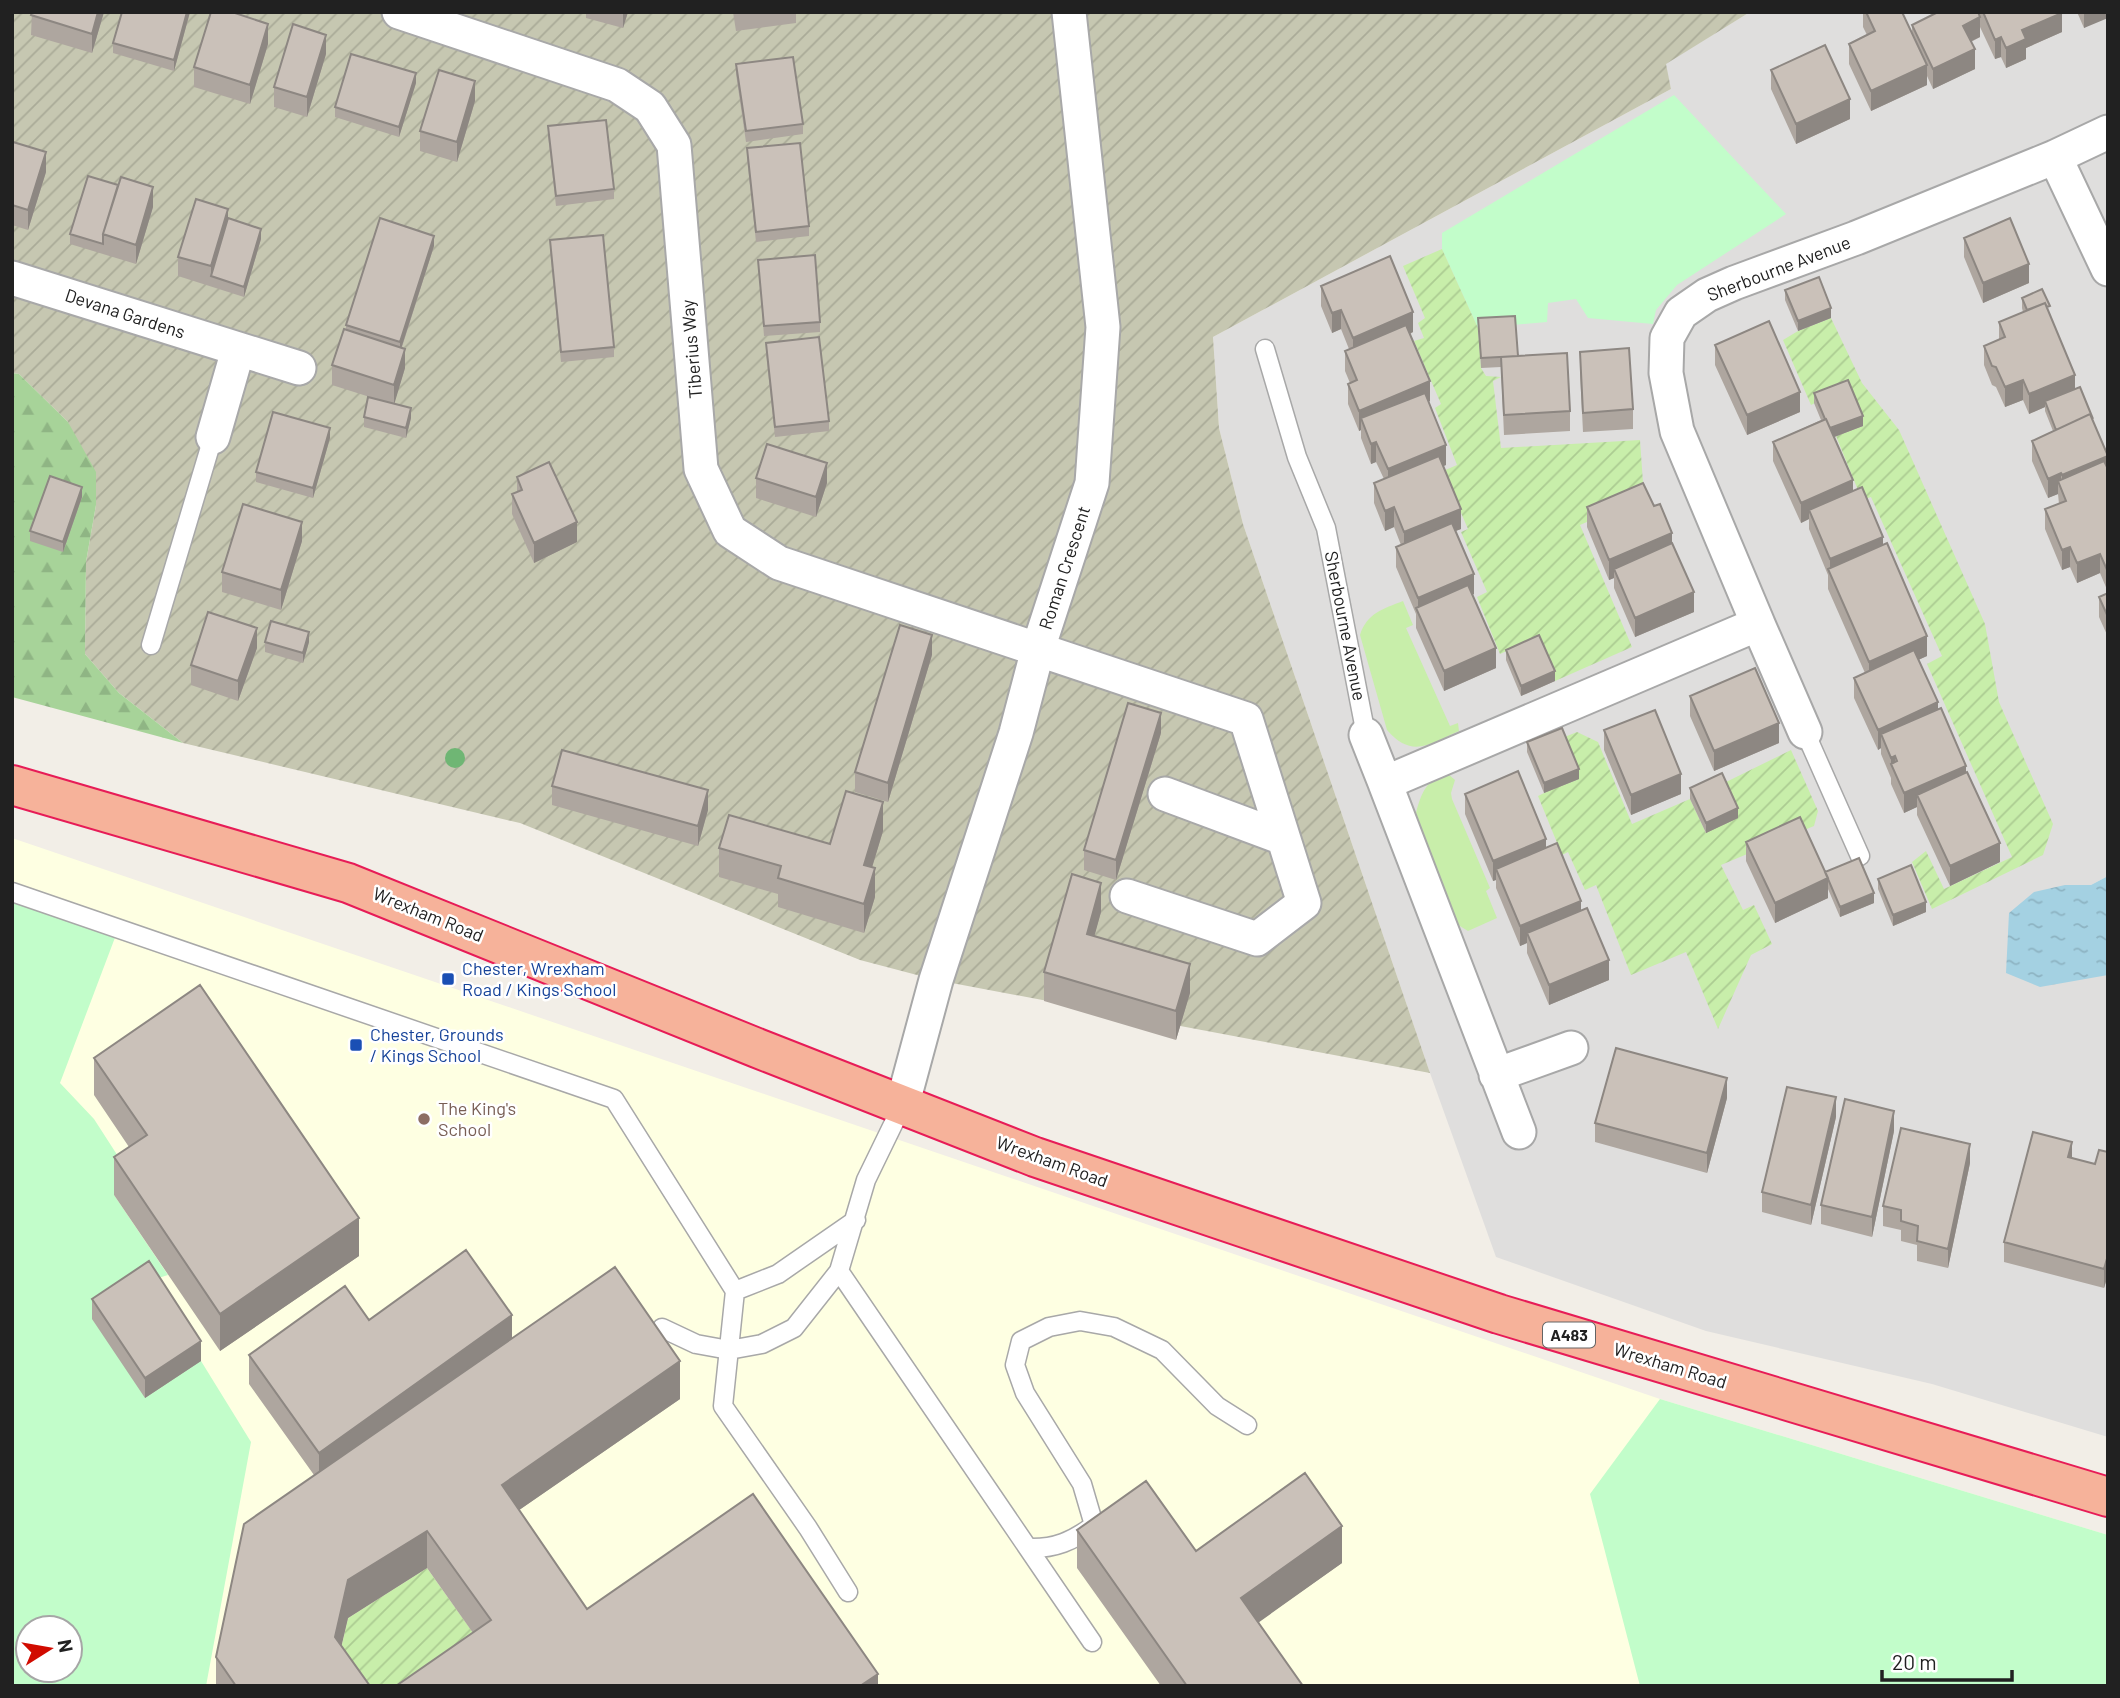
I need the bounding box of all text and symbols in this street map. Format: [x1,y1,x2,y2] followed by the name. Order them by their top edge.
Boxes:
[1704,231,1853,306] street label: Sherbourne Avenue
[63,283,188,343] street label: Devana Gardens
[676,299,706,399] street label: Tiberius Way
[1034,503,1094,632] street label: Roman Crescent
[1321,549,1371,702] street label: Sherbourne Avenue
[370,882,487,946] street label: Wrexham Road
[462,957,616,1000] place label: Chester, Wrexham Road / Kings School
[440,971,456,987] marker: Chester, Wrexham Road / Kings School
[370,1023,504,1066] place label: Chester, Grounds / Kings School
[348,1037,364,1053] marker: Chester, Grounds / Kings School
[438,1097,516,1140] place label: The King's School
[416,1111,432,1127] marker: The King's School
[994,1131,1111,1191] street label: Wrexham Road
[1543,1322,1595,1348] road number: A483
[1611,1337,1730,1393] street label: Wrexham Road
[14,1614,84,1684] north arrow
[54,1637,79,1654] text: N
[1882,1638,2011,1682] scale bar
[1892,1649,1937,1674] text: 20 m

